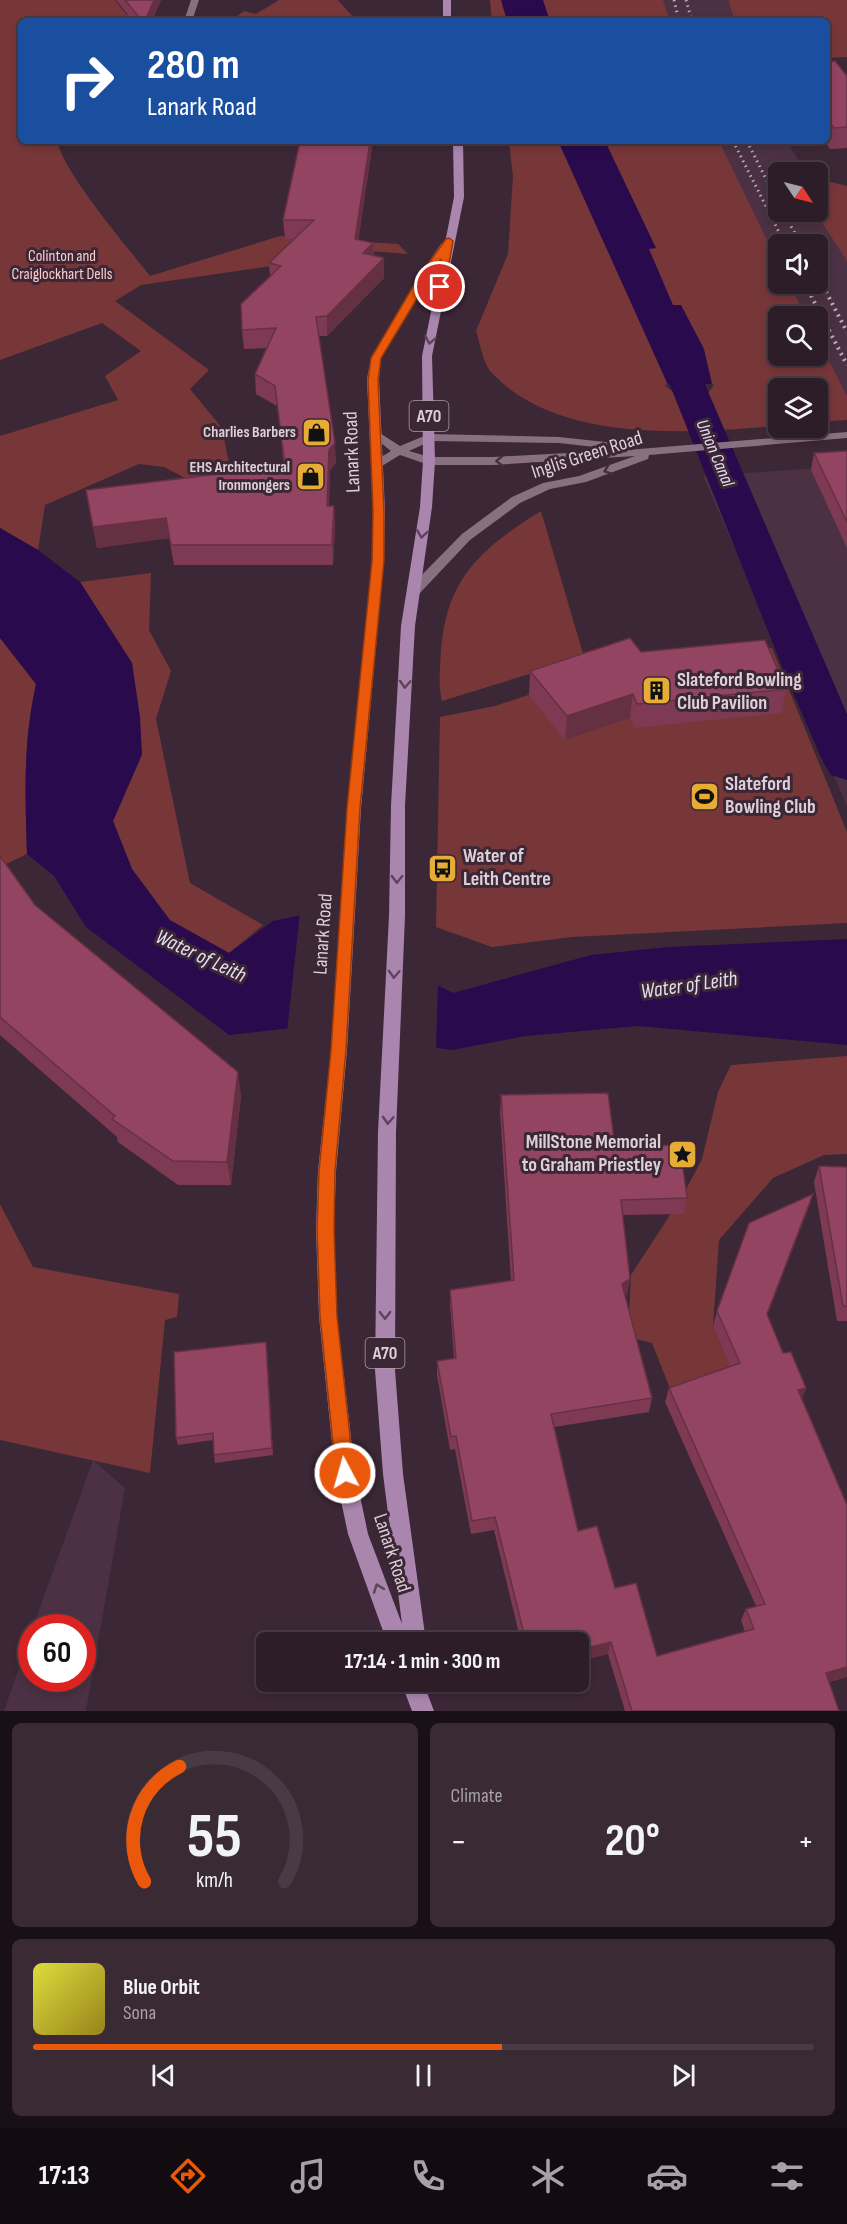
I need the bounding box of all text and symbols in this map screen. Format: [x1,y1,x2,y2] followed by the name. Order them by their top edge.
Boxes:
[147,40,240,91] text: 280 m
[48,42,126,120] icon: right
[147,91,257,123] text: Lanark Road
[768,162,828,222] north arrow
[768,162,828,438] map controls
[768,234,828,294] button: sound
[12,247,113,284] park label: Colinton and Craiglockhart Dells
[414,261,465,312] pin
[423,270,456,303] icon: arrive
[768,306,828,366] button: search
[424,335,437,345] one-way arrow
[768,378,828,438] button: layers
[410,401,448,431] road number: A70
[339,411,365,493] street label: Lanark Road
[301,416,333,448] shop icon: Charlies Barbers
[691,416,739,490] water label: Union Canal
[203,423,296,442] place label: Charlies Barbers
[528,426,646,484] street label: Inglis Green Road
[496,454,505,467] one-way arrow
[190,458,290,495] place label: EHS Architectural Ironmongers
[295,460,327,492] shop icon: EHS Architectural Ironmongers
[603,462,614,475] one-way arrow
[416,529,428,539] one-way arrow
[677,668,802,715] place label: Slateford Bowling Club Pavilion
[640,675,672,707] building icon: Slateford Bowling Club Pavilion
[398,679,411,688] one-way arrow
[725,772,816,819] place label: Slateford Bowling Club
[688,780,720,812] sports icon: Slateford Bowling Club
[463,844,551,891] place label: Water of Leith Centre
[426,852,458,884] bus stop icon: Water of Leith Centre
[391,874,403,883] one-way arrow
[308,893,338,975] street label: Lanark Road
[152,924,251,988] water label: Water of Leith
[639,966,739,1004] water label: Water of Leith
[388,970,401,979] one-way arrow
[382,1116,395,1125] one-way arrow
[522,1130,662,1177] place label: MillStone Memorial to Graham Priestley
[666,1138,698,1170] place icon: MillStone Memorial to Graham Priestley
[379,1311,391,1320] one-way arrow
[366,1338,404,1368] road number: A70
[313,1441,377,1505] position arrow
[368,1511,416,1595] street label: Lanark Road
[372,1583,385,1593] one-way arrow
[18,1614,96,1692] speed limit sign: 60
[345,1648,500,1675] text: 17:14 · 1 min · 300 m
[451,1784,503,1808] text: Climate
[187,1800,242,1875] text: 55
[605,1814,660,1869] text: 20°
[451,1822,467,1862] text: −
[798,1822,814,1862] text: +
[196,1868,233,1893] text: km/h
[123,1974,200,2001] text: Blue Orbit
[123,2001,156,2025] text: Sona
[147,2059,180,2092] icon: previous
[407,2059,440,2092] icon: pause
[667,2059,700,2092] icon: next
[167,2155,209,2197] icon: directions
[287,2155,329,2197] icon: music
[407,2155,449,2197] icon: phone
[527,2155,569,2197] icon: climate
[646,2155,688,2197] icon: car
[766,2155,808,2197] icon: filters
[39,2160,90,2192] text: 17:13

